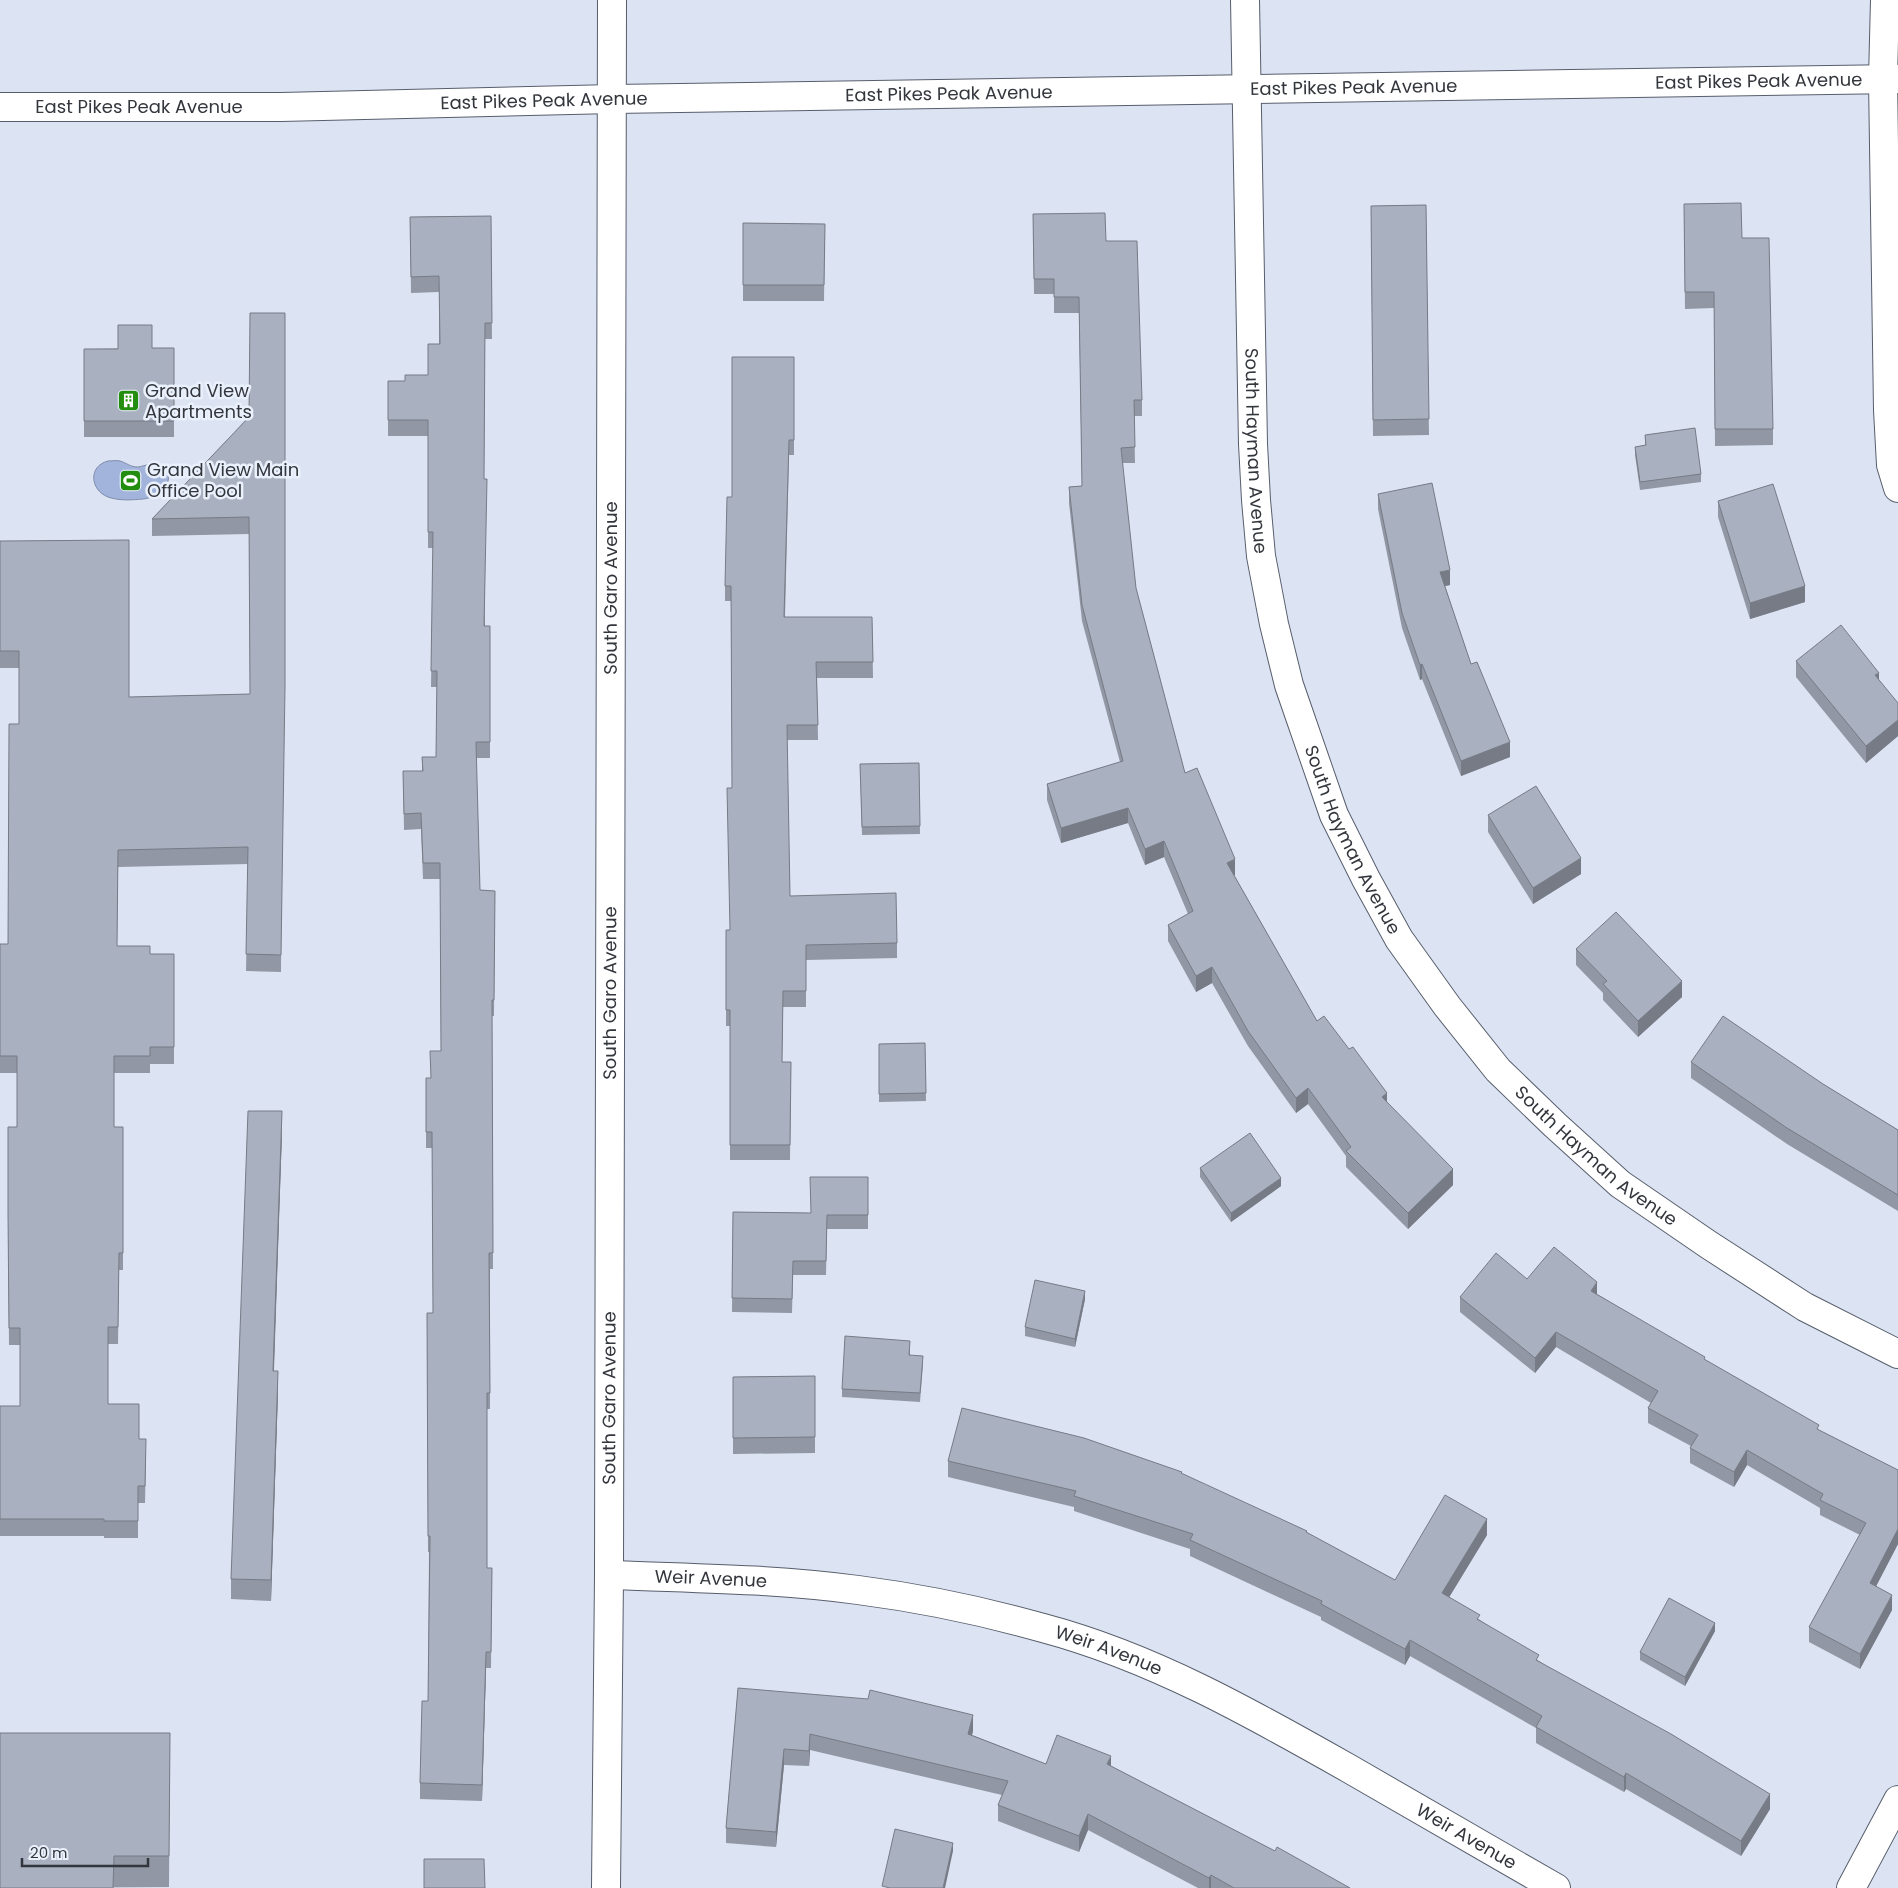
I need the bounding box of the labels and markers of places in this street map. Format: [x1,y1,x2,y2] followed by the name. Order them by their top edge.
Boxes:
[145,378,252,424] place label: Grand View Apartments
[117,389,141,413] building icon: Grand View Apartments
[147,457,299,503] place label: Grand View Main Office Pool
[119,468,143,492] sports icon: Grand View Main Office Pool

